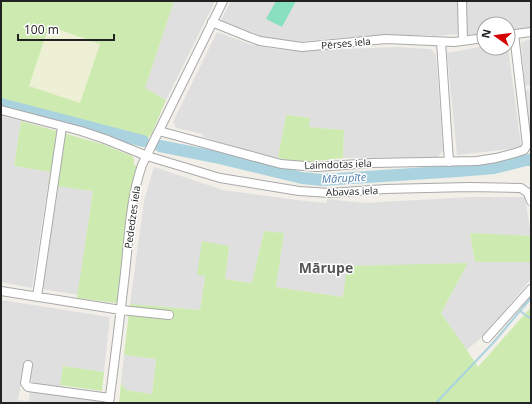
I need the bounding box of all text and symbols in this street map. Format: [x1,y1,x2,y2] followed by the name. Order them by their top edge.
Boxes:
[18,16,114,42] scale bar
[476,16,516,56] north arrow
[24,21,59,38] text: 100 m
[477,27,494,40] text: N
[321,34,371,52] street label: Pērses iela
[304,156,372,172] street label: Laimdotas iela
[321,169,367,186] water label: Mārupīte
[326,183,378,199] street label: Abavas iela
[121,185,143,249] street label: Pededzes iela
[299,258,353,277] district label: Mārupe

